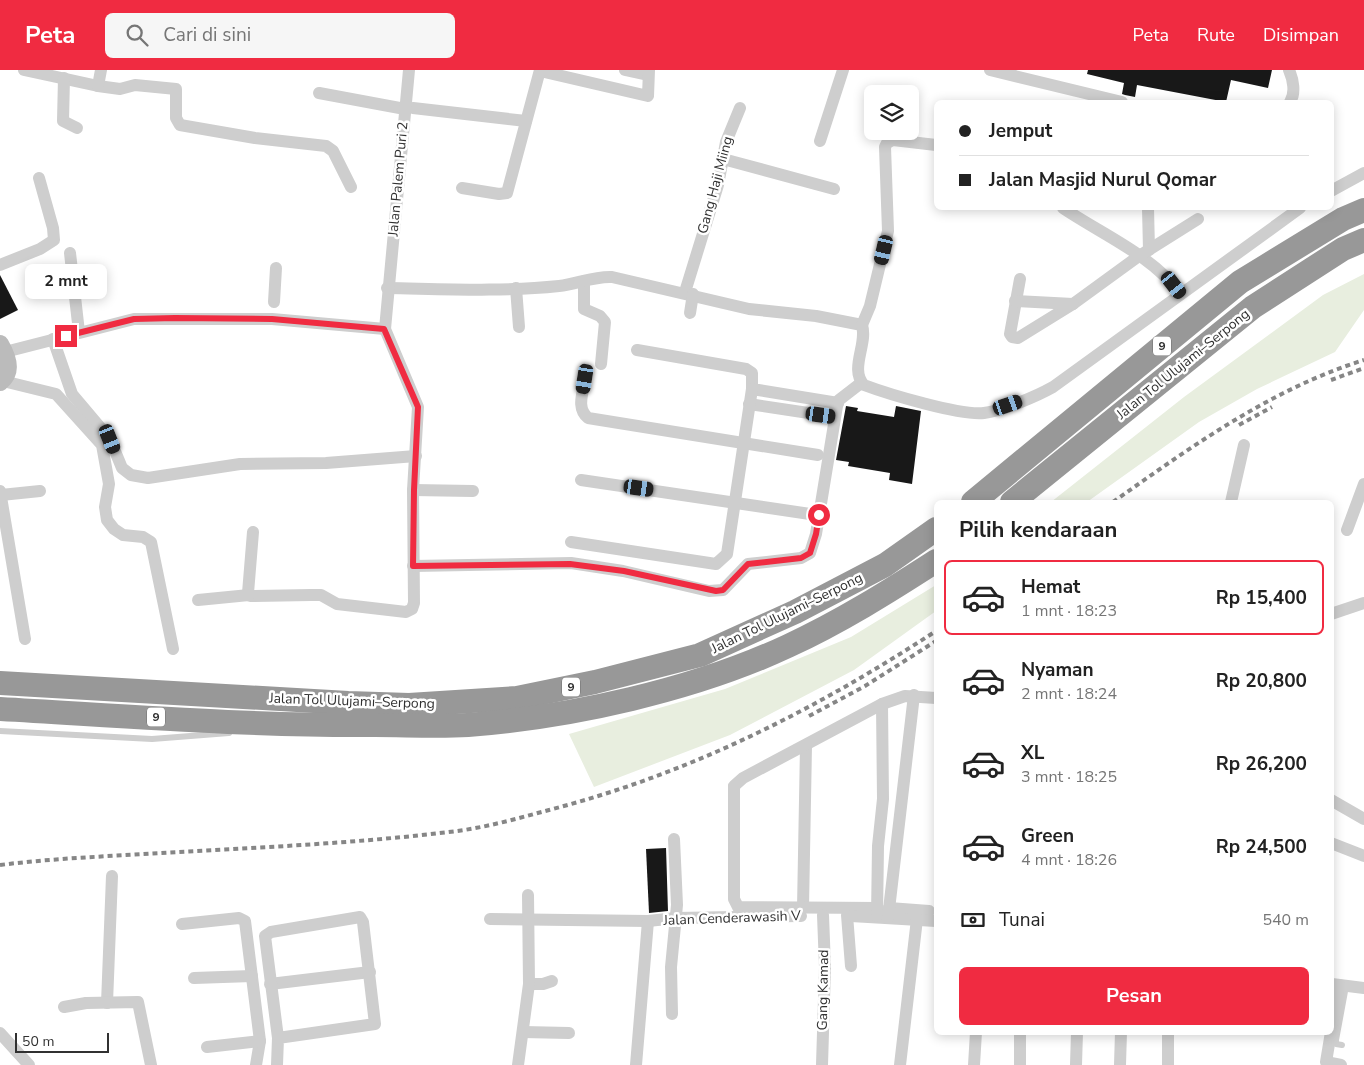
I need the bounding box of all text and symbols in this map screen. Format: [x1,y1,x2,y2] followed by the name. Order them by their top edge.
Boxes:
[105,13,455,58] search box
[25,19,75,51] text: Peta
[123,21,151,49] icon: search
[163,22,251,48] text: Cari di sini
[1133,23,1169,47] text: Peta
[1197,23,1235,47] text: Rute
[1263,23,1339,47] text: Disimpan
[864,85,919,140] map controls
[864,85,919,140] button: layers
[989,118,1052,144] text: Jemput
[383,121,412,238] street label: Jalan Palem Puri 2
[693,134,737,236] street label: Gang Haji Miing
[989,167,1217,193] text: Jalan Masjid Nurul Qomar
[873,234,894,266] car
[25,264,107,298] callout: 2 mnt
[1158,269,1189,301] car
[44,270,88,292] text: 2 mnt
[1112,304,1253,424] street label: Jalan Tol Ulujami–Serpong
[55,325,77,347] route end
[1153,336,1171,356] road number: 9
[575,363,594,395] car
[991,393,1024,417] car
[805,405,836,425] car
[97,422,122,456] car
[623,478,654,498] car
[808,504,830,526] route start
[959,515,1117,545] text: Pilih kendaraan
[707,568,866,658] street label: Jalan Tol Ulujami–Serpong
[1021,574,1080,600] text: Hemat
[961,575,1006,620] icon: car
[1216,585,1307,611] text: Rp 15,400
[1021,600,1117,622] text: 1 mnt · 18:23
[1021,657,1094,683] text: Nyaman
[961,658,1006,703] icon: car
[1216,668,1307,694] text: Rp 20,800
[562,678,580,696] road number: 9
[1021,683,1117,705] text: 2 mnt · 18:24
[268,689,435,713] street label: Jalan Tol Ulujami–Serpong
[147,708,165,726] road number: 9
[1021,740,1044,766] text: XL
[961,741,1006,786] icon: car
[1216,751,1307,777] text: Rp 26,200
[1021,766,1117,788] text: 3 mnt · 18:25
[1021,823,1074,849] text: Green
[961,824,1006,869] icon: car
[1216,834,1307,860] text: Rp 24,500
[1021,849,1117,871] text: 4 mnt · 18:26
[662,906,801,930] street label: Jalan Cenderawasih V
[959,906,987,934] icon: cash
[999,907,1045,933] text: Tunai
[1262,909,1309,931] text: 540 m
[813,949,833,1031] street label: Gang Kamad
[959,967,1309,1025] button: Pesan
[15,1030,109,1053] scale bar
[22,1032,54,1051] text: 50 m

